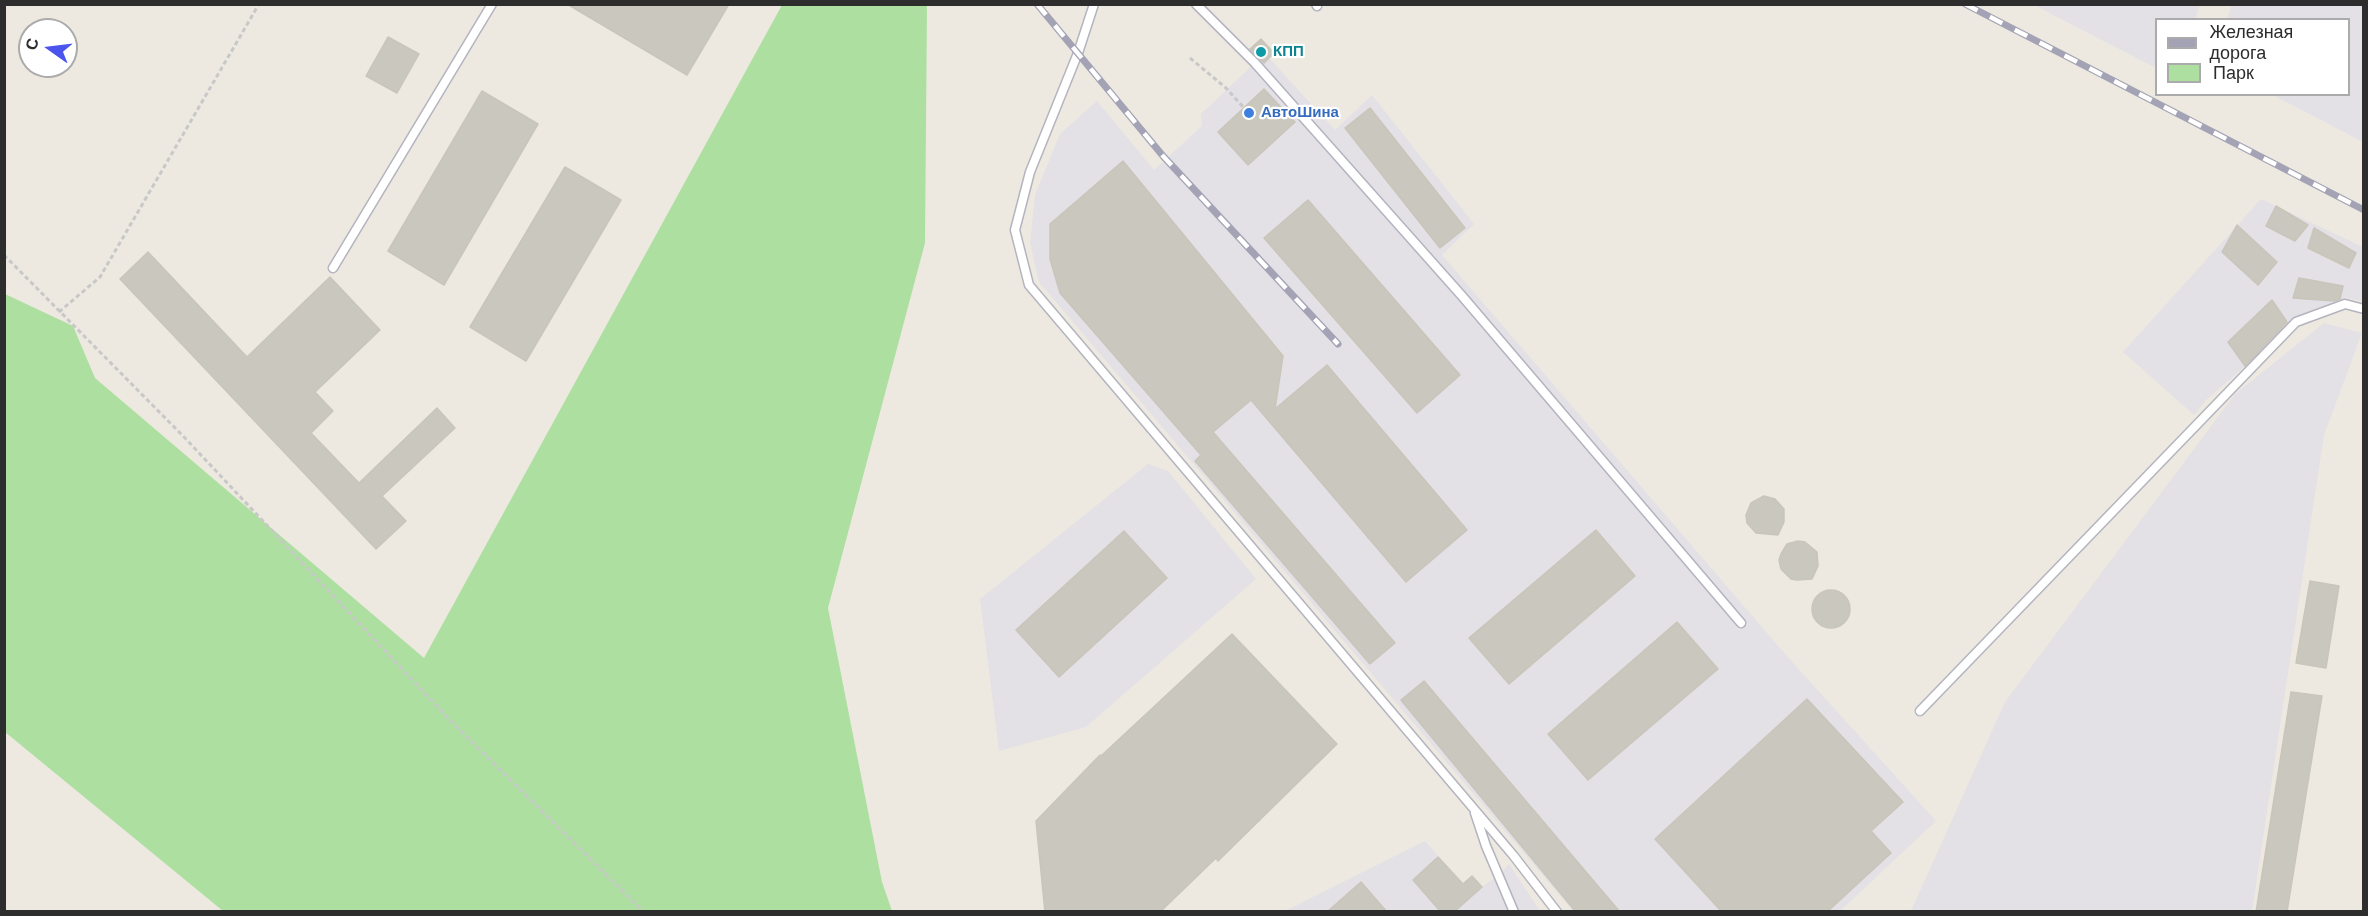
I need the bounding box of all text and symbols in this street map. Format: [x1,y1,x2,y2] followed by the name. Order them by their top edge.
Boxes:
[18,18,78,78] north arrow
[2155,18,2350,96] legend
[2209,22,2293,63] text: Железная дорога
[22,36,42,52] text: С
[1273,43,1304,61] place label: КПП
[1254,45,1268,59] marker: КПП
[2213,63,2254,83] text: Парк
[1261,104,1339,122] place label: АвтоШина
[1242,106,1256,120] marker: АвтоШина

